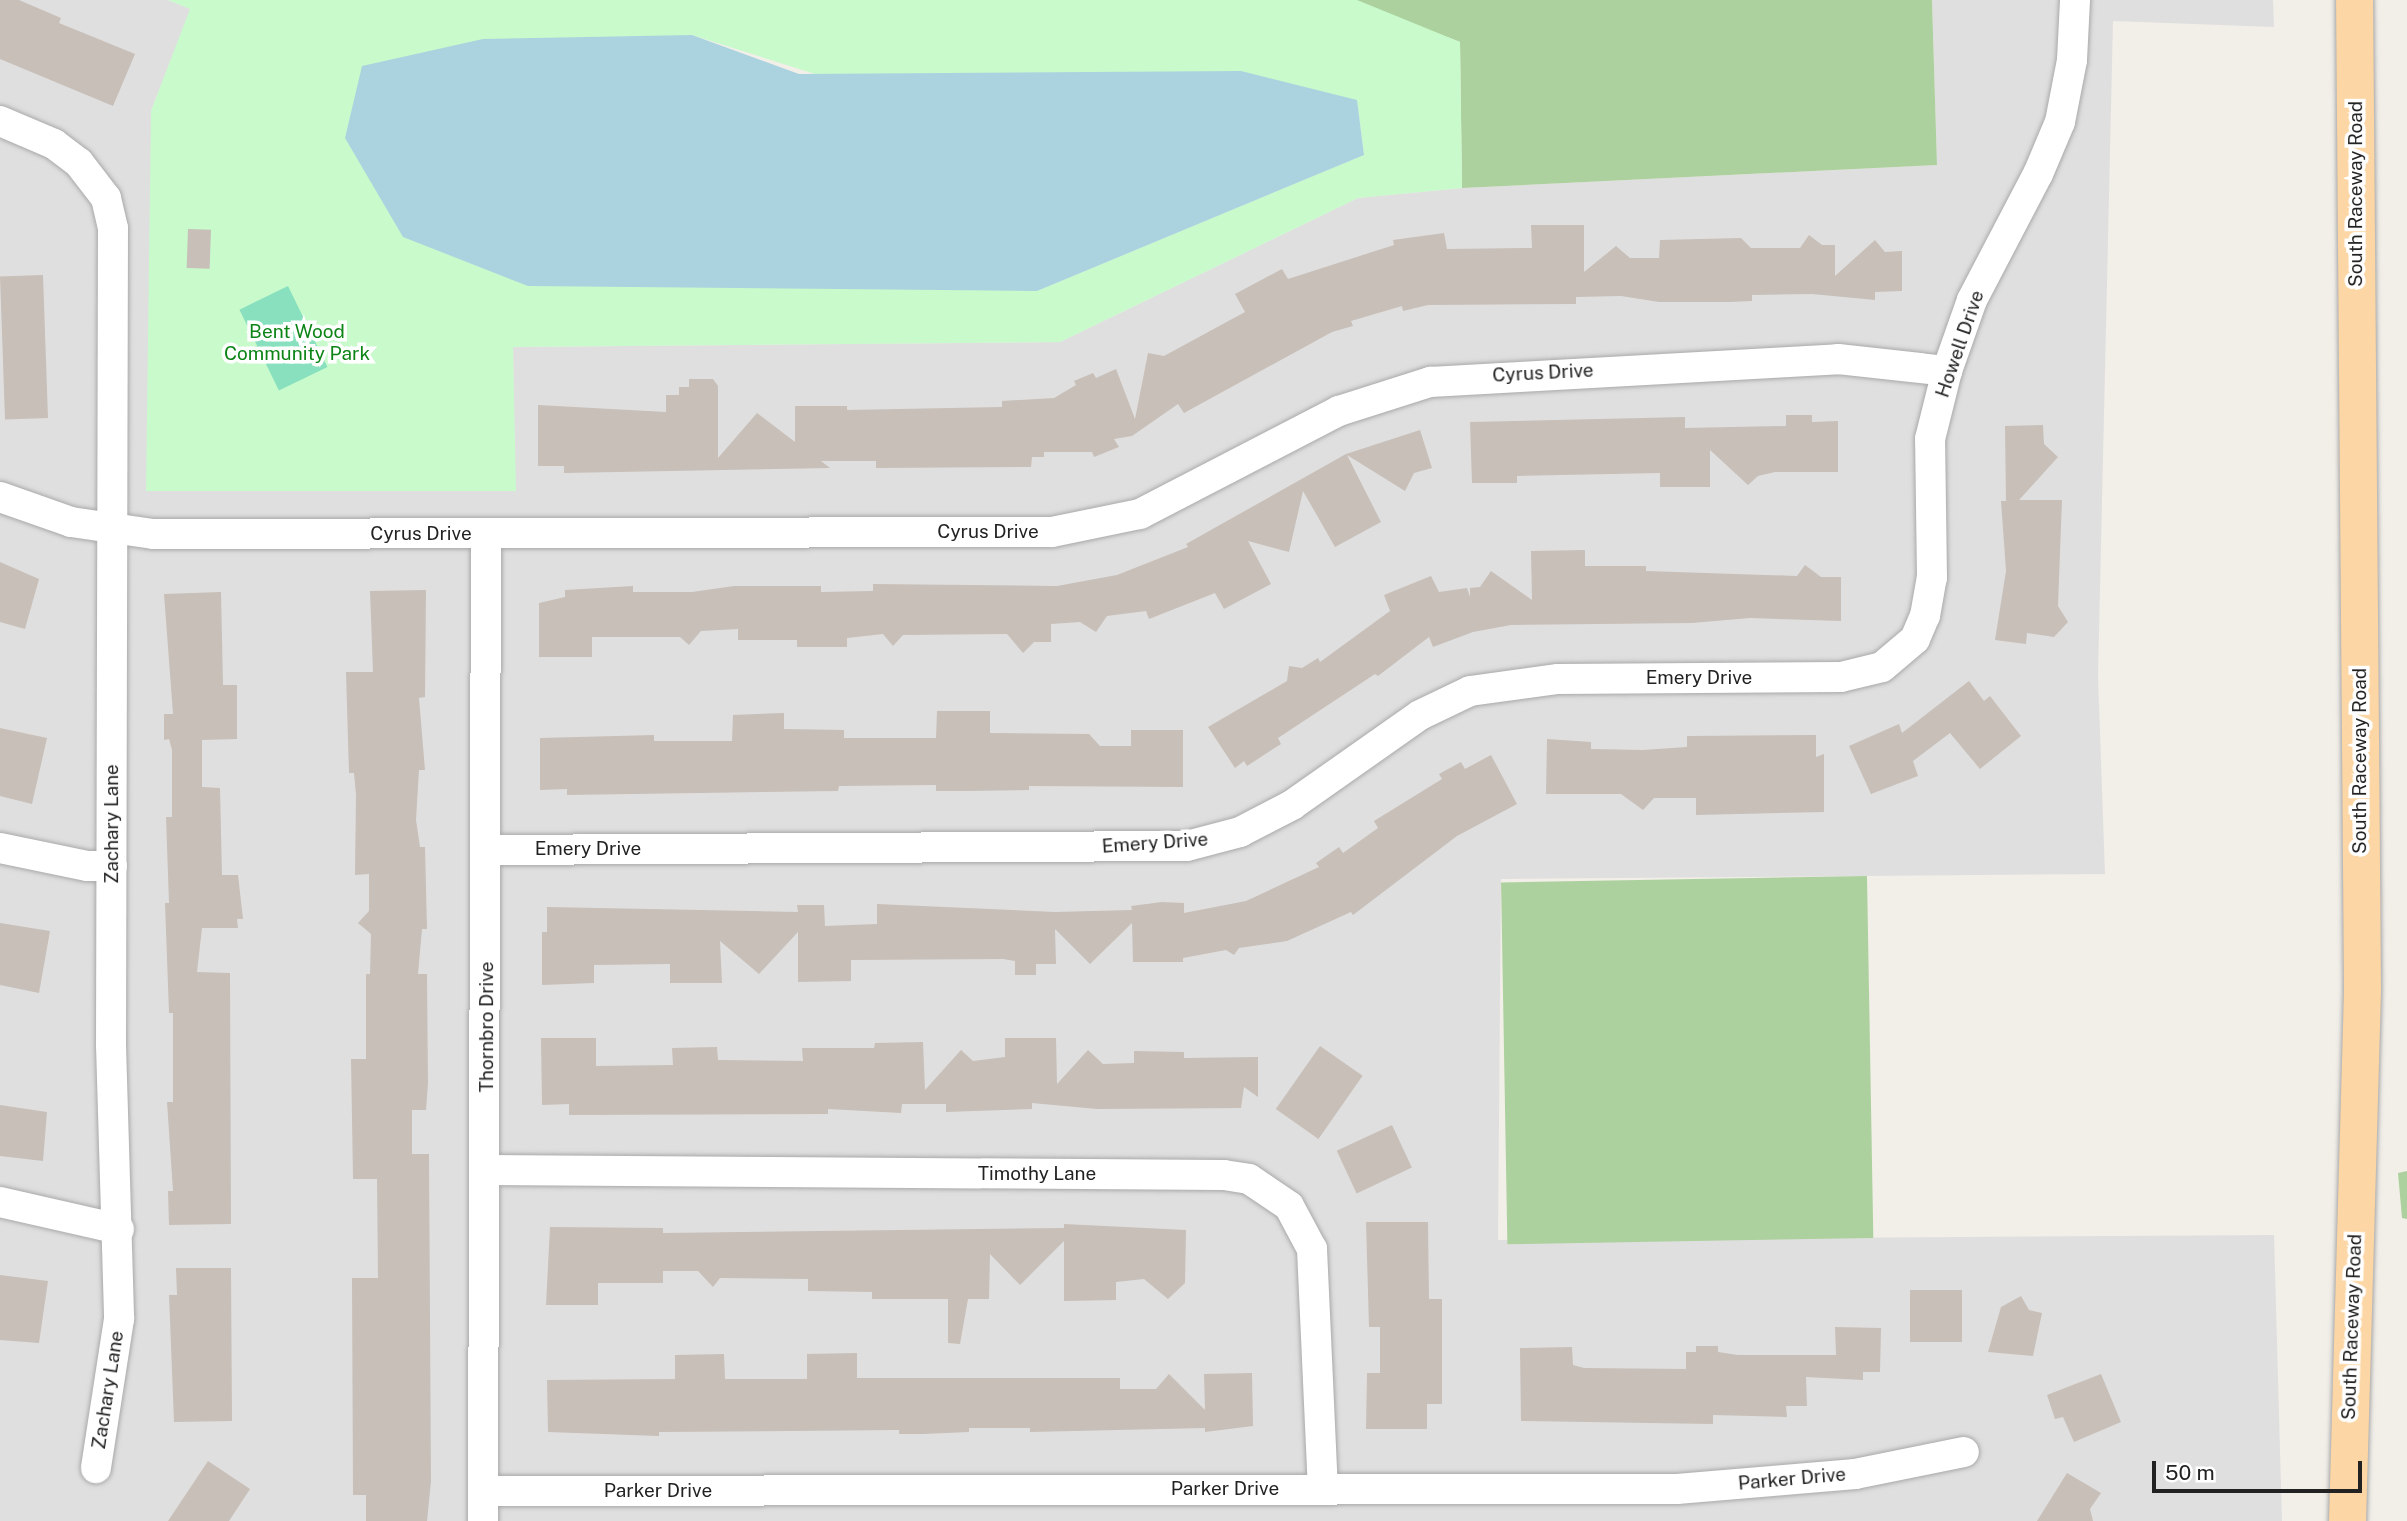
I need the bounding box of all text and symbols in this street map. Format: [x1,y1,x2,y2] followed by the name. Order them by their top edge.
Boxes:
[2345,101,2367,287] street label: South Raceway Road
[1931,287,1989,401] street label: Howell Drive
[224,321,370,365] park label: Bent Wood Community Park
[1492,359,1594,387] street label: Cyrus Drive
[937,521,1039,543] street label: Cyrus Drive
[370,523,472,545] street label: Cyrus Drive
[1646,667,1752,689] street label: Emery Drive
[2349,668,2371,854] street label: South Raceway Road
[101,764,123,884] street label: Zachary Lane
[1101,828,1209,858] street label: Emery Drive
[535,838,641,860] street label: Emery Drive
[476,962,498,1092] street label: Thornbro Drive
[978,1163,1096,1185] street label: Timothy Lane
[2337,1234,2367,1420] street label: South Raceway Road
[87,1329,129,1451] street label: Zachary Lane
[2155,1448,2365,1492] scale bar
[2165,1460,2215,1485] text: 50 m
[1737,1463,1847,1495] street label: Parker Drive
[1171,1478,1279,1500] street label: Parker Drive
[604,1480,712,1502] street label: Parker Drive

